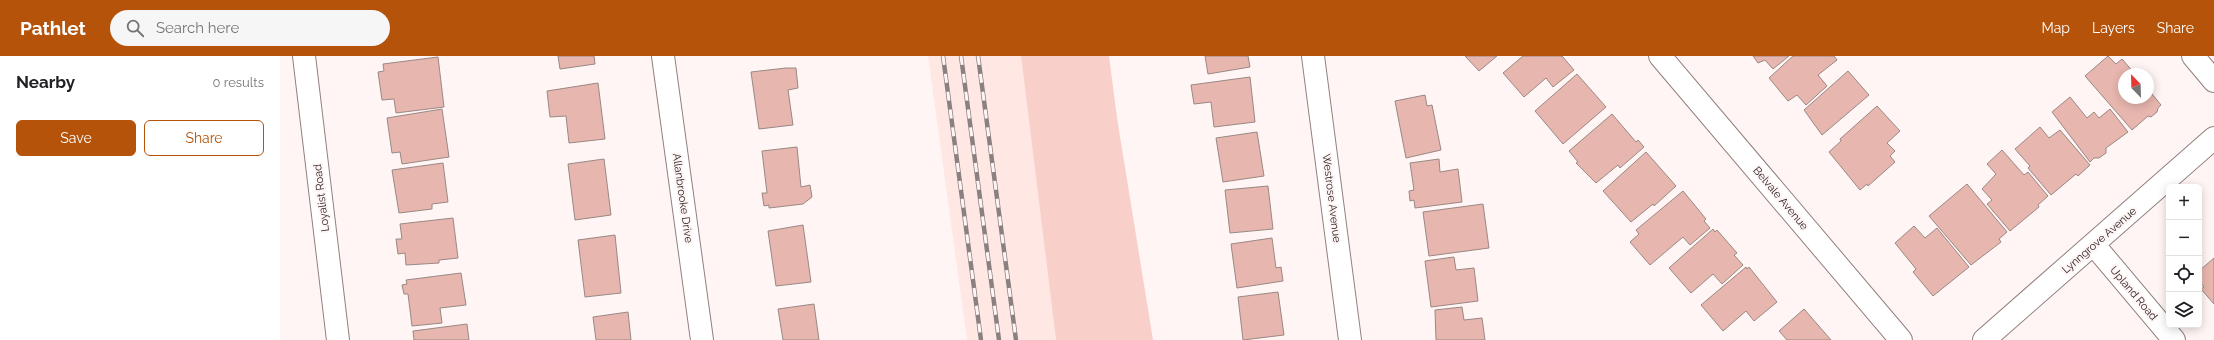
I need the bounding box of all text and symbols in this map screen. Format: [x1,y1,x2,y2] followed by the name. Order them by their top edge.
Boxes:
[110,10,390,46] search box
[20,17,86,39] text: Pathlet
[124,17,146,39] icon: search
[156,19,239,37] text: Search here
[2042,20,2070,36] text: Map
[2092,20,2135,36] text: Layers
[2157,20,2194,36] text: Share
[2118,68,2154,104] north arrow
[16,72,75,92] text: Nearby
[213,75,264,90] text: 0 results
[16,120,136,156] button: Save
[144,120,264,156] button: Share
[670,152,695,244] street label: Allanbrooke Drive
[1320,153,1343,244] street label: Westrose Avenue
[311,163,332,232] street label: Loyalist Road
[1750,164,1811,233] street label: Belvale Avenue
[2166,184,2202,328] map controls
[2166,184,2202,220] button: +
[2059,204,2140,276] street label: Lynngrove Avenue
[2166,220,2202,256] button: −
[2166,256,2202,292] button: locate
[2107,264,2160,323] street label: Upland Road
[2166,292,2202,328] button: layers

